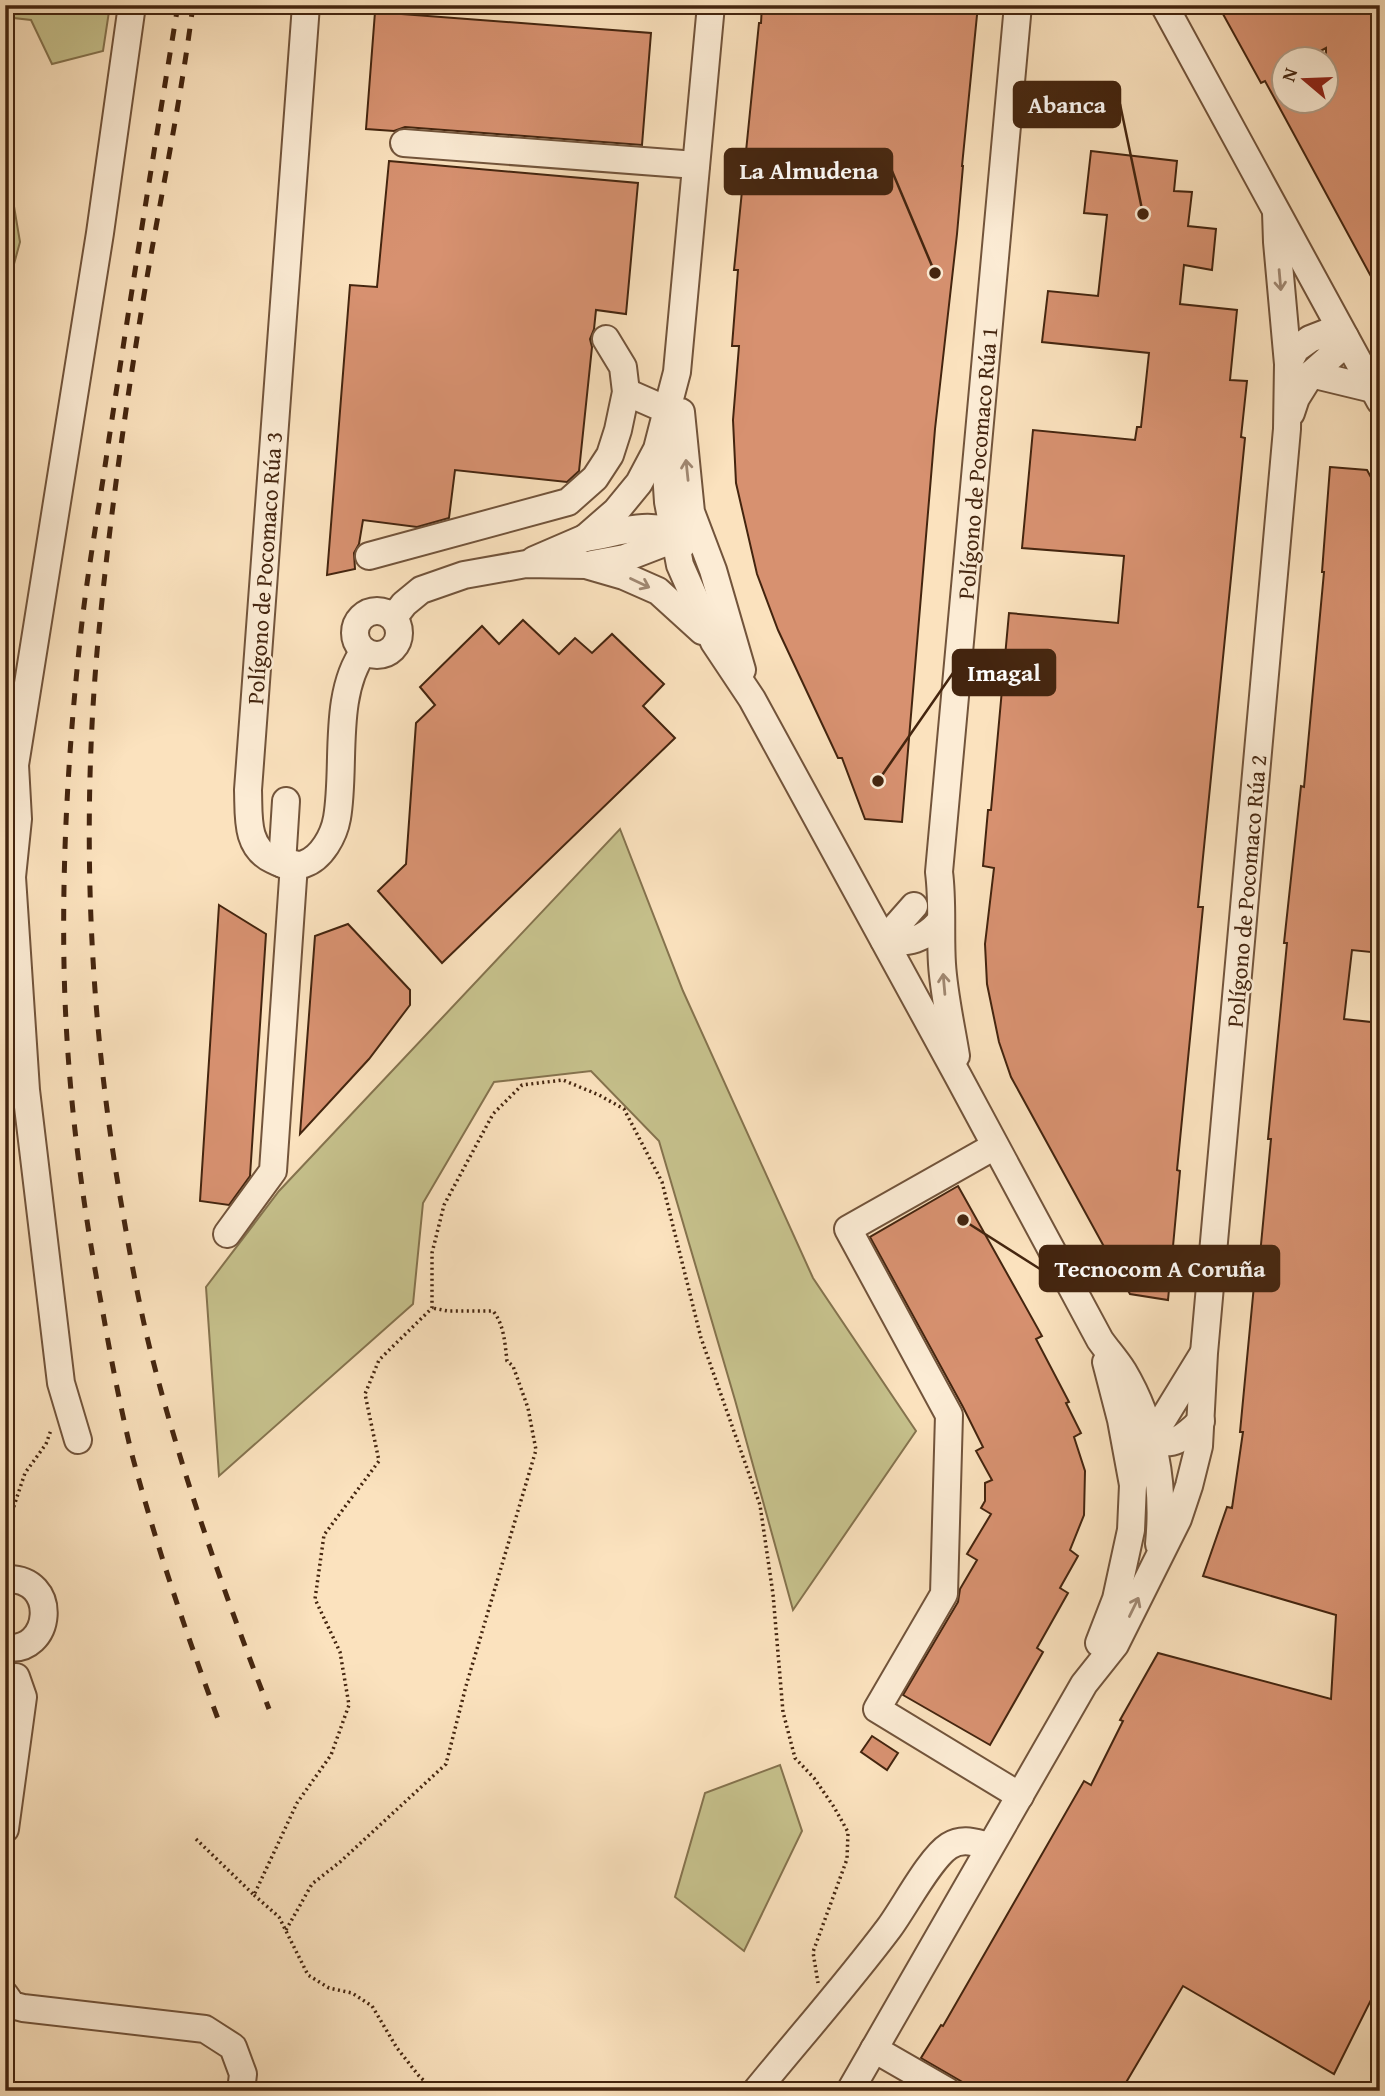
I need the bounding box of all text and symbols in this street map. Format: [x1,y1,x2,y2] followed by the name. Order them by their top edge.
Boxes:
[1270,46,1340,116] north arrow
[1274,64,1304,85] text: N
[1014,82,1120,127] callout: Abanca
[1028,87,1107,122] text: Abanca
[725,149,892,194] callout: La Almudena
[739,153,879,188] text: La Almudena
[1274,268,1287,290] one-way arrow
[949,325,1005,601] street label: Polígono de Pocomaco Rúa 1
[238,430,290,706] street label: Polígono de Pocomaco Rúa 3
[680,459,693,481] one-way arrow
[629,577,650,590] one-way arrow
[953,650,1055,695] callout: Imagal
[967,655,1041,690] text: Imagal
[1218,753,1274,1029] street label: Polígono de Pocomaco Rúa 2
[937,974,950,996] one-way arrow
[1040,1246,1279,1291] callout: Tecnocom A Coruña
[1055,1251,1266,1286] text: Tecnocom A Coruña
[1128,1597,1141,1618] one-way arrow

